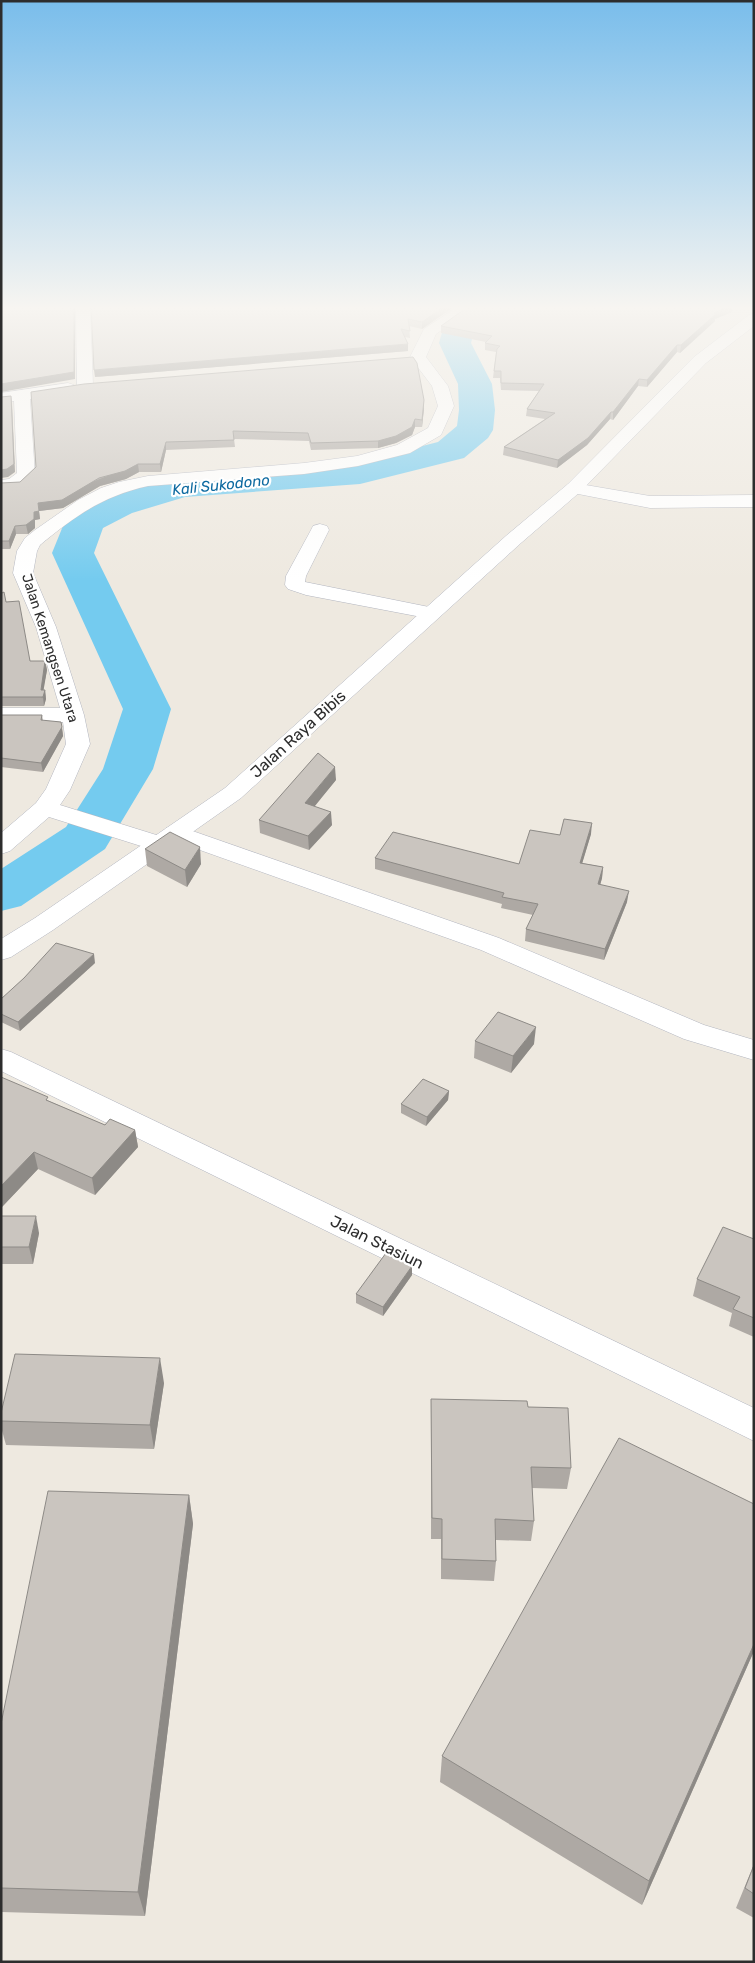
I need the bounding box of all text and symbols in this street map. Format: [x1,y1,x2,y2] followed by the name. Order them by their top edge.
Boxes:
[171,471,271,499] water label: Kali Sukodono
[18,572,82,724] street label: Jalan Kemangsen Utara
[246,686,350,782] street label: Jalan Raya Bibis
[327,1211,427,1273] street label: Jalan Stasiun

